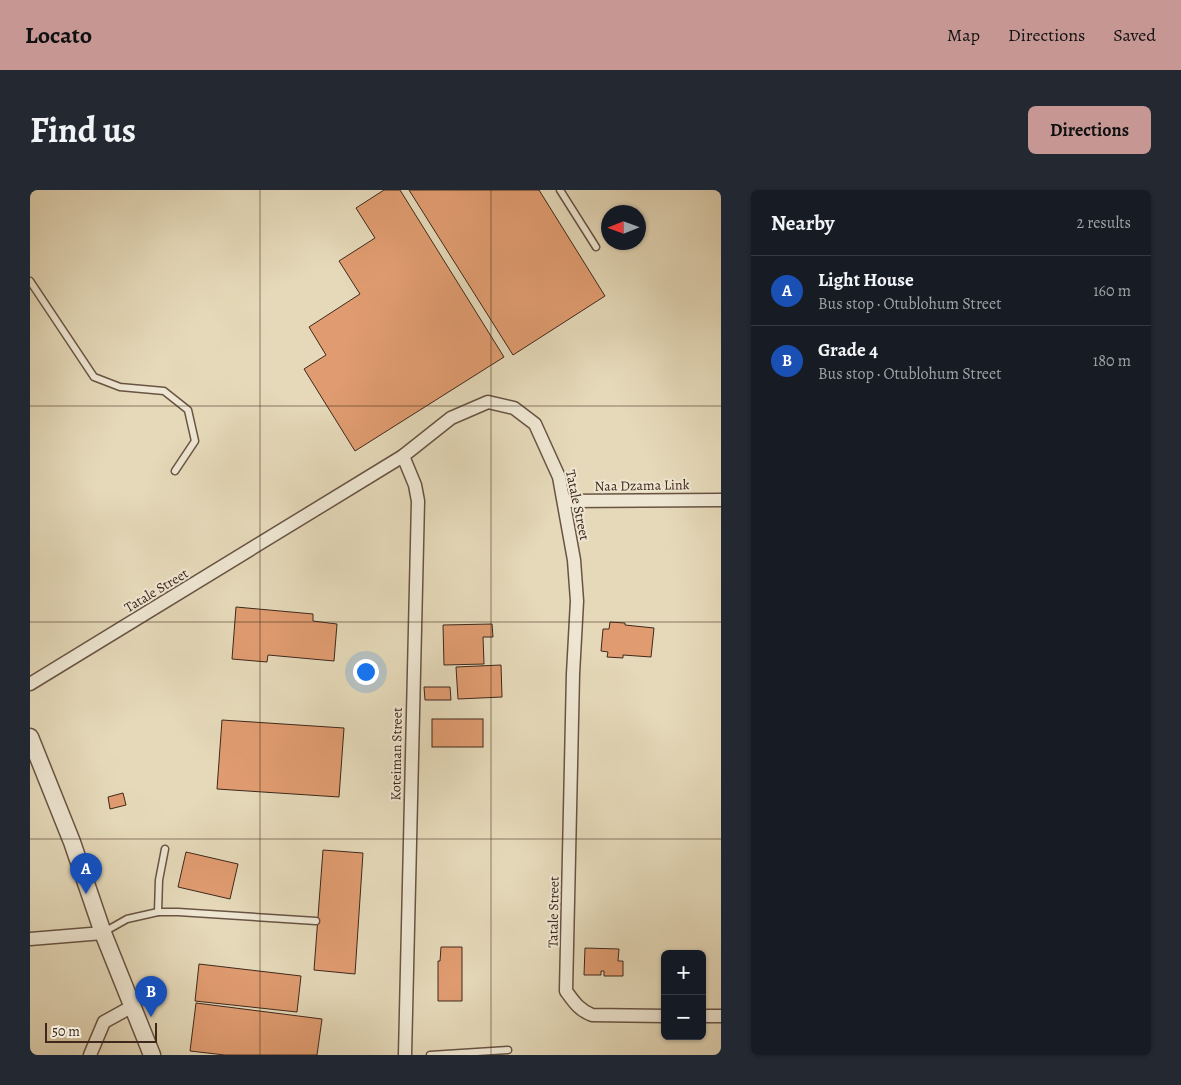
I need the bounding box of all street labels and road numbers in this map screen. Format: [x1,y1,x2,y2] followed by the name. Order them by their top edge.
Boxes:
[561,468,594,542] street label: Tatale Street
[594,475,690,496] street label: Naa Dzama Link
[121,564,192,617] street label: Tatale Street
[386,707,407,801] street label: Koteiman Street
[543,876,564,948] street label: Tatale Street

